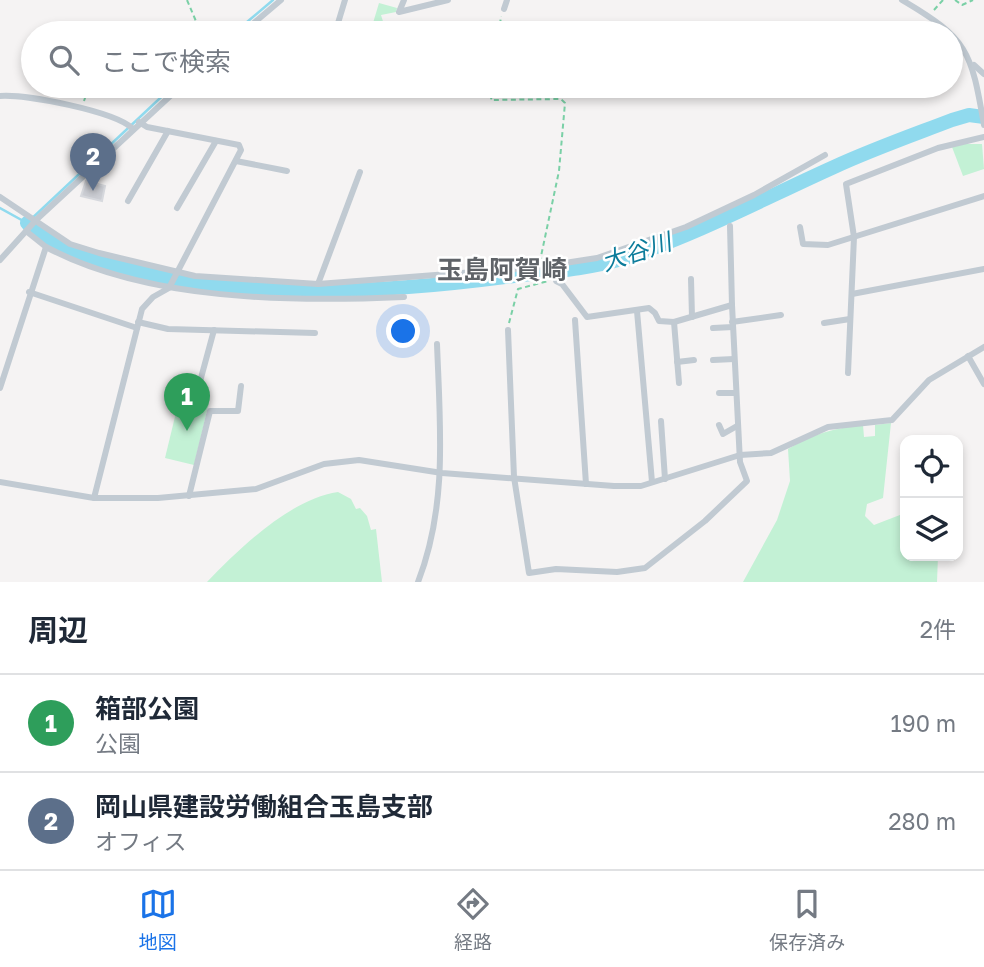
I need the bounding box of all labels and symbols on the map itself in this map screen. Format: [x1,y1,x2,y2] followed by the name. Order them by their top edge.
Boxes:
[70,133,116,191] pin: 2
[597,225,678,276] water label: 大谷川
[437,254,567,285] district label: 玉島阿賀崎
[386,314,420,348] your location
[164,373,210,431] pin: 1

